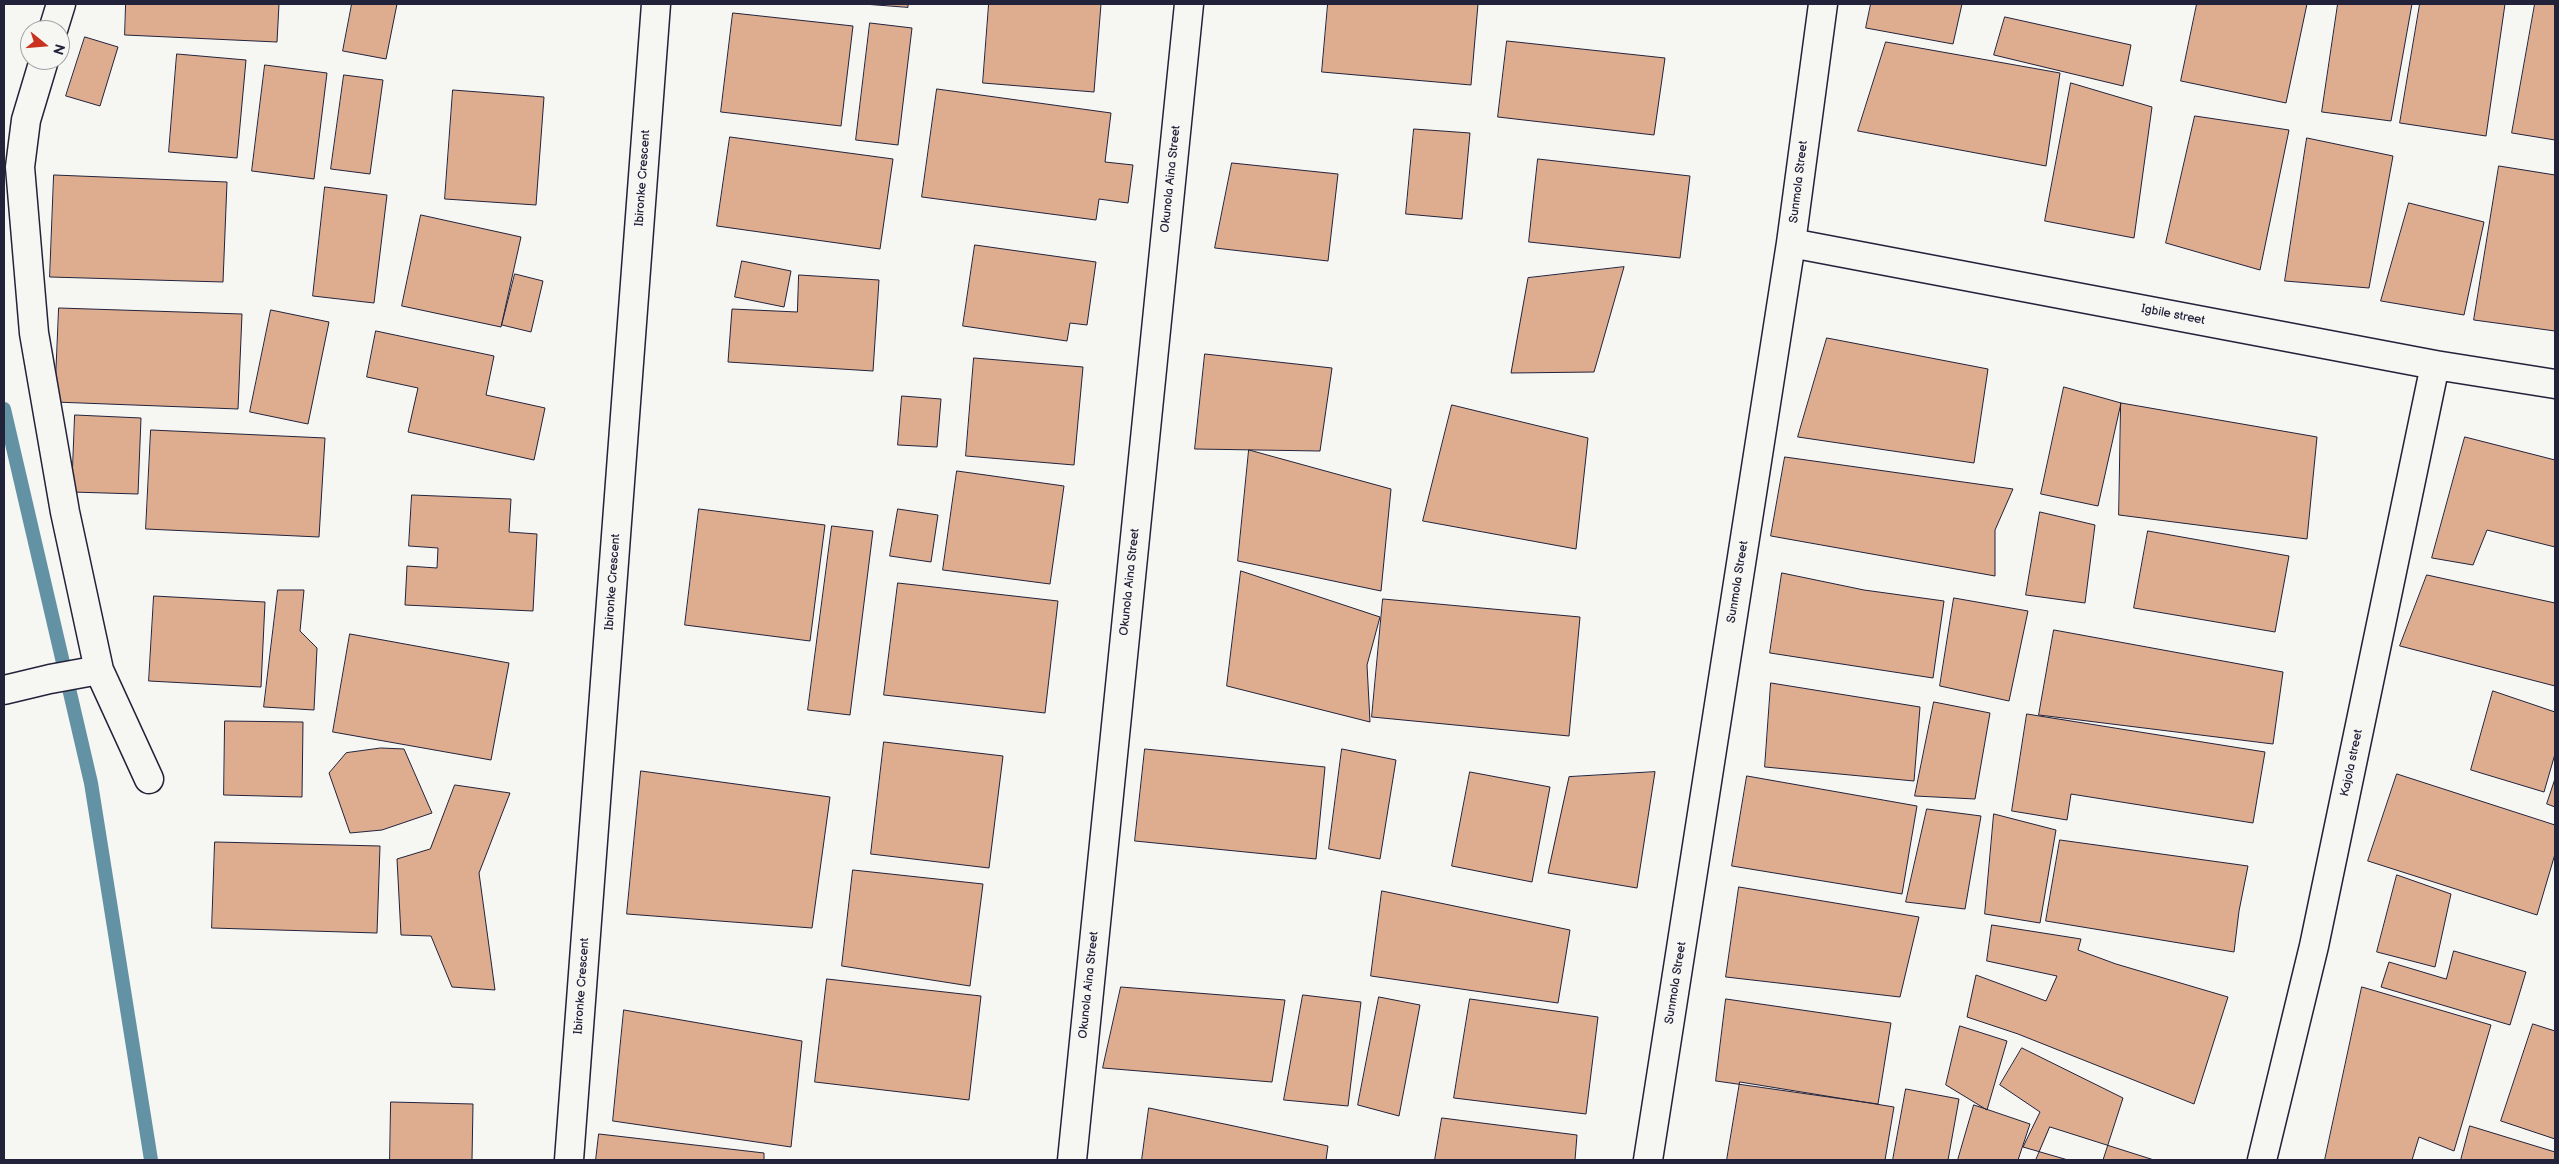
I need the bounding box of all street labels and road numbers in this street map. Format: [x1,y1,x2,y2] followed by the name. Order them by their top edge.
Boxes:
[1158,125,1184,233] street label: Okunola Aina Street
[632,129,654,227] street label: Ibironke Crescent
[1787,140,1811,224] street label: Sunmola Street
[2140,302,2206,328] street label: Igbile street
[1117,528,1143,636] street label: Okunola Aina Street
[602,533,624,631] street label: Ibironke Crescent
[1724,540,1752,624] street label: Sunmola Street
[2338,728,2366,798] street label: Kajola street
[1076,931,1102,1039] street label: Okunola Aina Street
[571,937,593,1035] street label: Ibironke Crescent
[1662,941,1690,1025] street label: Sunmola Street

